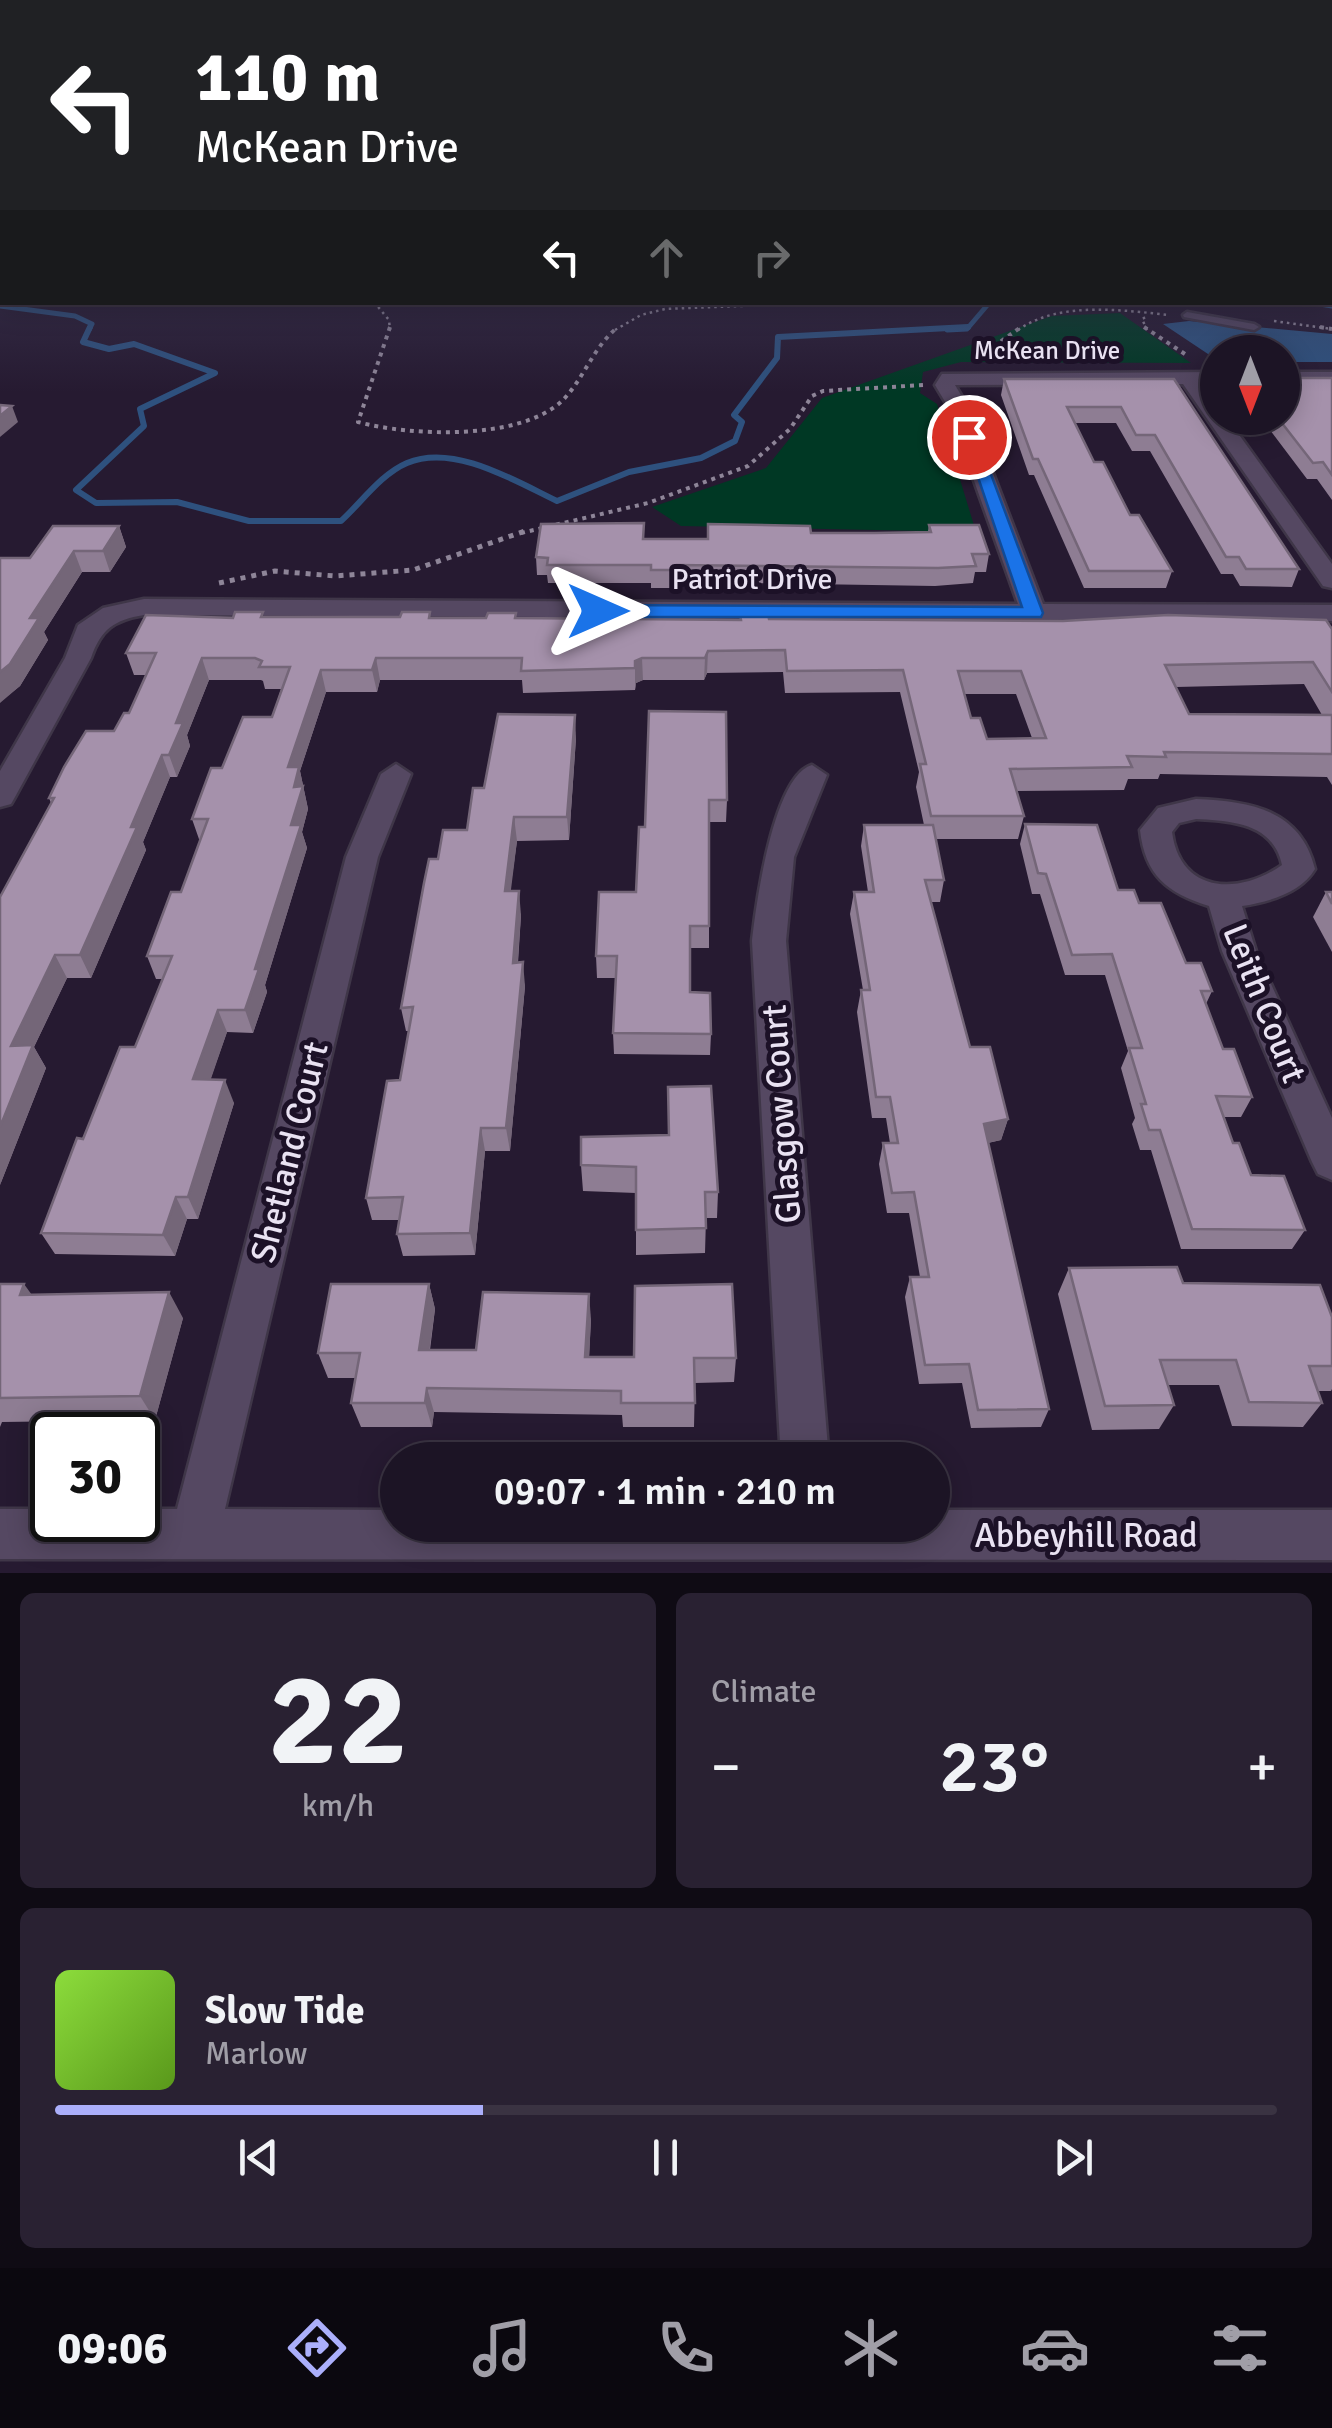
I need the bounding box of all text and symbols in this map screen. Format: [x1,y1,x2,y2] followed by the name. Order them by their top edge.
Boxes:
[195,34,380,120] text: 110 m
[30,40,160,170] icon: left
[195,120,459,175] text: McKean Drive
[534,230,589,285] icon: left
[639,230,694,285] icon: ahead
[744,230,799,285] icon: right
[974,335,1120,366] street label: McKean Drive
[1200,335,1300,435] north arrow
[1200,335,1300,435] map controls
[927,395,1012,480] pin
[942,410,997,465] icon: arrive
[546,559,650,663] position arrow
[672,561,832,598] street label: Patriot Drive
[1213,918,1316,1089] street label: Leith Court
[752,1003,811,1225] street label: Glasgow Court
[241,1037,338,1267] street label: Shetland Court
[30,1412,160,1542] speed limit sign: 30
[494,1468,836,1515] text: 09:07 · 1 min · 210 m
[974,1514,1198,1557] street label: Abbeyhill Road
[268,1641,408,1801] text: 22
[711,1672,817,1711] text: Climate
[939,1720,1049,1813] text: 23°
[711,1733,741,1801] text: −
[1247,1733,1277,1801] text: +
[302,1786,374,1825] text: km/h
[205,1987,365,2034] text: Slow Tide
[205,2034,307,2073] text: Marlow
[231,2130,286,2185] icon: previous
[638,2130,693,2185] icon: pause
[1046,2130,1101,2185] icon: next
[282,2313,352,2383] icon: directions
[467,2313,537,2383] icon: music
[651,2313,721,2383] icon: phone
[836,2313,906,2383] icon: climate
[1020,2313,1090,2383] icon: car
[1205,2313,1275,2383] icon: filters
[57,2321,168,2376] text: 09:06

